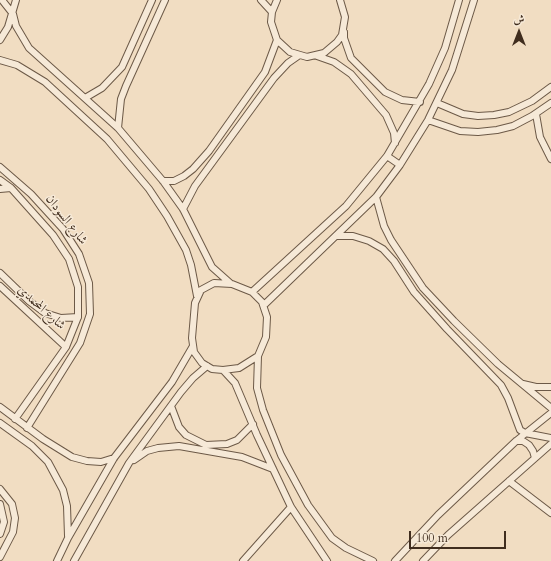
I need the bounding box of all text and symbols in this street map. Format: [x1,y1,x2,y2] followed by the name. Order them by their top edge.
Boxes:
[499,12,539,52] north arrow
[514,12,524,27] text: ش
[42,192,90,248] street label: شارع السودان
[14,282,68,334] street label: شارع المحمدي
[411,523,508,549] scale bar
[416,530,448,546] text: 100 m

